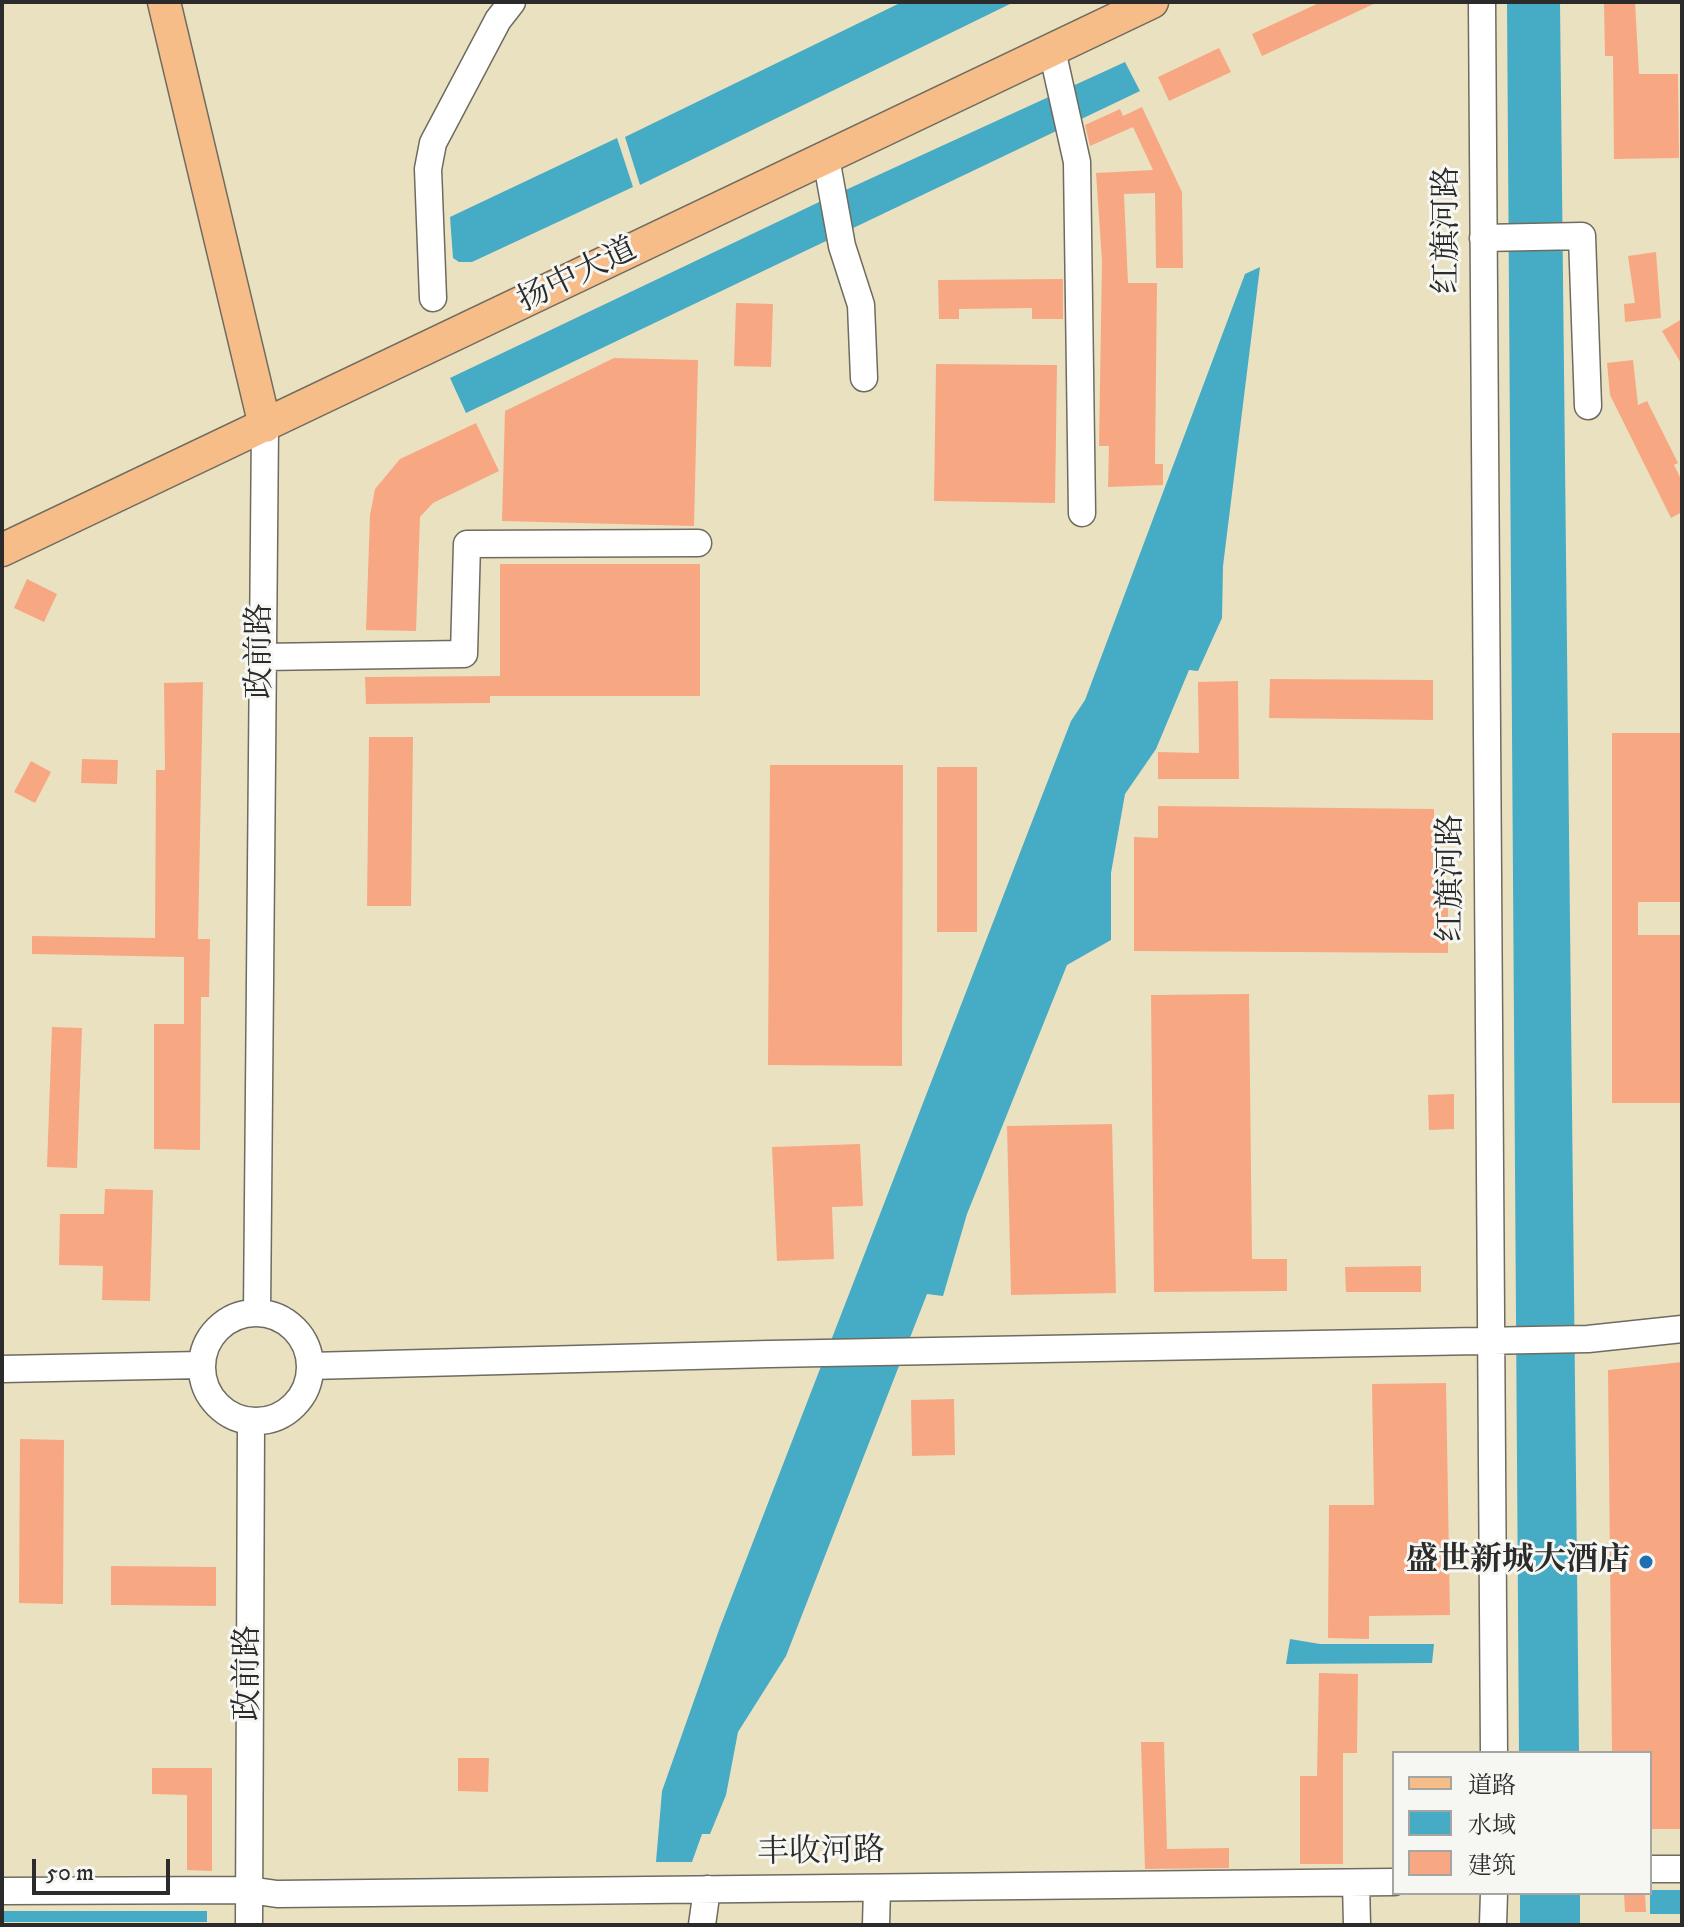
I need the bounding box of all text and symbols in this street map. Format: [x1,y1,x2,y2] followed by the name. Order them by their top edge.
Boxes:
[1430,166,1468,294] street label: 红旗河路
[512,232,644,322] street label: 扬中大道
[243,603,281,699] street label: 政前路
[1434,814,1472,942] street label: 红旗河路
[1406,1543,1630,1581] place label: 盛世新城大酒店
[1637,1553,1655,1571] marker: 盛世新城大酒店
[231,1625,269,1721] street label: 政前路
[1392,1751,1652,1895] legend
[1468,1771,1516,1801] text: 道路
[1468,1811,1516,1841] text: 水域
[757,1834,885,1874] street label: 丰收河路
[36,1843,174,1893] scale bar
[1468,1851,1516,1881] text: 建筑
[46,1858,94,1888] text: 50 m

